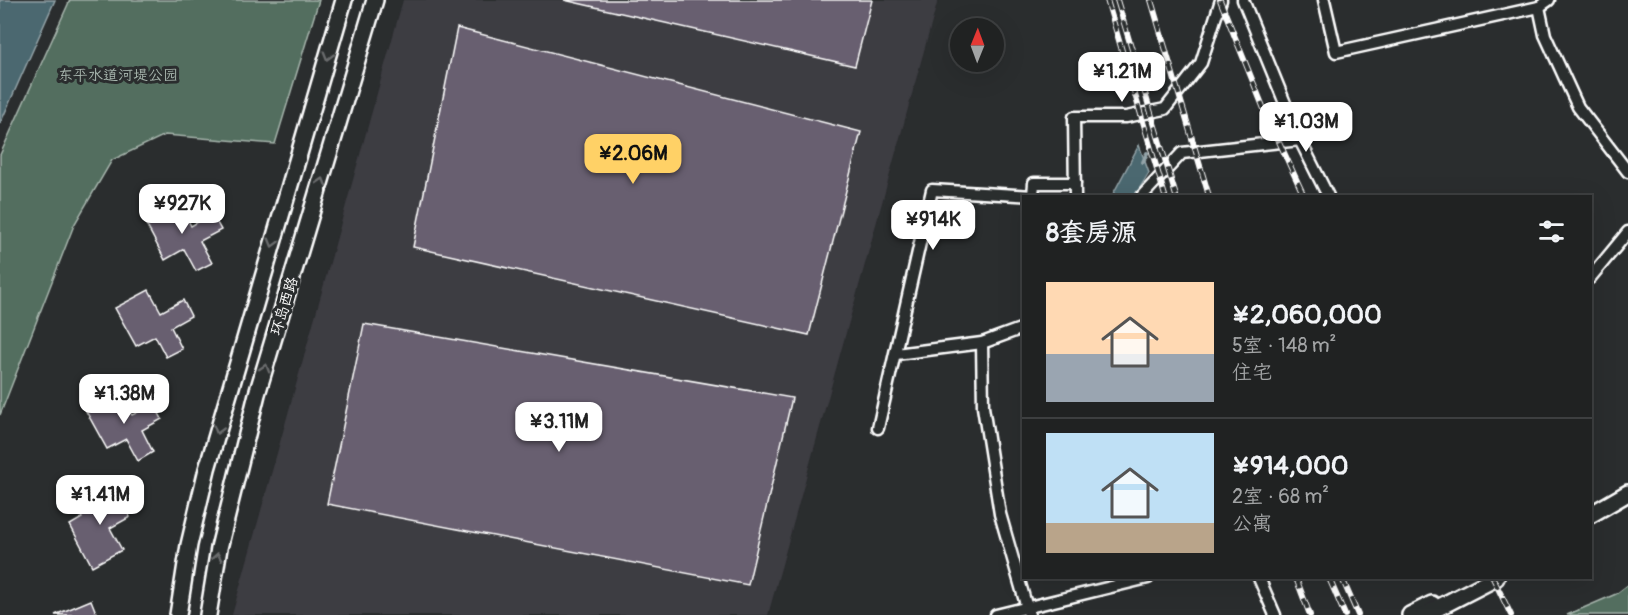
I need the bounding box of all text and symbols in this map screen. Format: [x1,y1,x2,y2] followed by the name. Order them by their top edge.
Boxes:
[950,18,1004,72] north arrow
[950,18,1004,72] map controls
[323,50,335,61] one-way arrow
[1073,52,1171,103] pin: ¥1.21M
[1092,59,1152,84] text: ¥1.21M
[58,66,178,85] park label: 东平水道河堤公园
[1257,102,1355,153] pin: ¥1.03M
[1273,109,1339,134] text: ¥1.03M
[584,134,682,185] pin: ¥2.06M
[598,141,668,166] text: ¥2.06M
[315,177,327,188] one-way arrow
[140,184,224,235] pin: ¥927K
[153,191,211,216] text: ¥927K
[891,200,975,251] pin: ¥914K
[905,207,961,232] text: ¥914K
[1535,215,1568,248] icon: filters
[1046,217,1137,249] text: 8套房源
[268,237,280,248] one-way arrow
[267,275,302,338] street label: 环岛西路
[1232,299,1382,331] text: ¥2,060,000
[1094,306,1166,378] icon: home
[1232,333,1336,358] text: 5室 · 148 m²
[1232,360,1272,385] text: 住宅
[258,363,270,374] one-way arrow
[75,374,173,425] pin: ¥1.38M
[93,381,155,406] text: ¥1.38M
[510,402,608,453] pin: ¥3.11M
[529,409,589,434] text: ¥3.11M
[213,425,225,435] one-way arrow
[1232,450,1349,482] text: ¥914,000
[1094,457,1166,529] icon: home
[51,475,149,526] pin: ¥1.41M
[70,482,130,507] text: ¥1.41M
[1232,484,1329,509] text: 2室 · 68 m²
[1232,511,1272,536] text: 公寓
[210,553,223,563] one-way arrow

